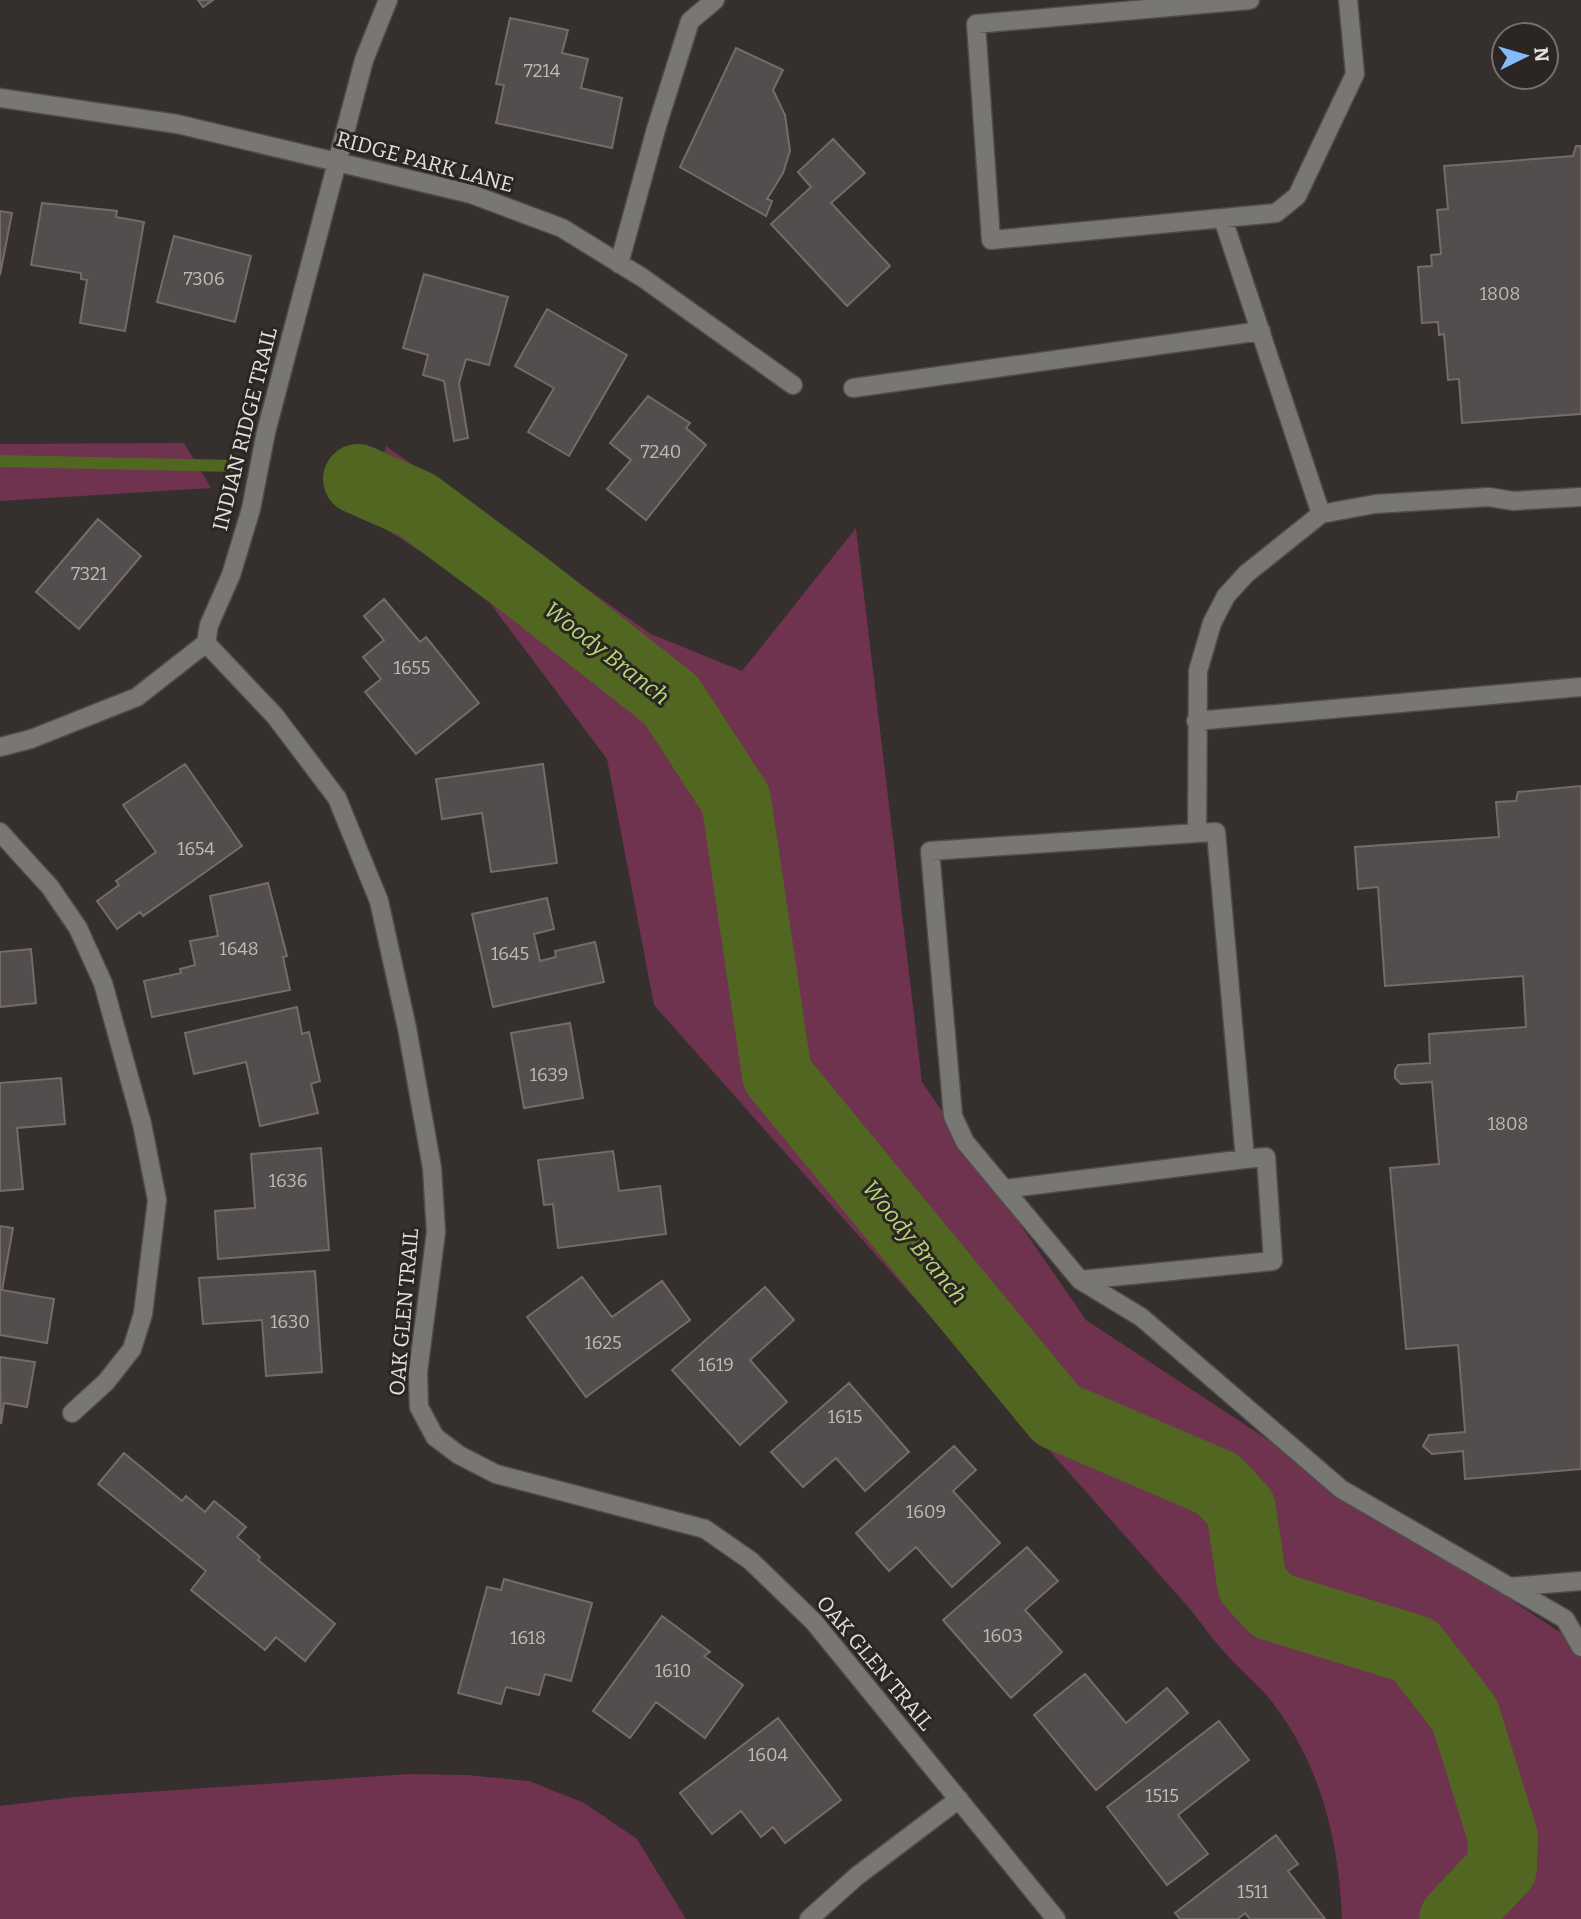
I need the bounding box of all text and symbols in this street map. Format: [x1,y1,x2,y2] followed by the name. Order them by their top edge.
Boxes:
[1490,21,1560,91] north arrow
[1529,46,1554,63] text: N
[524,60,561,82] house number: 7214
[333,126,517,198] street label: RIDGE PARK LANE
[183,268,225,290] house number: 7306
[1480,283,1520,305] house number: 1808
[207,324,283,533] street label: INDIAN RIDGE TRAIL
[641,441,681,463] house number: 7240
[71,563,108,585] house number: 7321
[539,595,675,711] water label: Woody Branch
[394,657,430,679] house number: 1655
[177,838,215,860] house number: 1654
[219,938,259,960] house number: 1648
[491,943,529,965] house number: 1645
[530,1064,568,1086] house number: 1639
[1488,1113,1528,1135] house number: 1808
[269,1170,307,1192] house number: 1636
[857,1174,973,1310] water label: Woody Branch
[384,1227,424,1397] street label: OAK GLEN TRAIL
[270,1311,310,1333] house number: 1630
[584,1332,622,1354] house number: 1625
[698,1354,734,1376] house number: 1619
[828,1406,862,1428] house number: 1615
[906,1501,946,1523] house number: 1609
[811,1590,939,1736] street label: OAK GLEN TRAIL
[983,1625,1023,1647] house number: 1603
[510,1627,546,1649] house number: 1618
[655,1660,691,1682] house number: 1610
[748,1744,788,1766] house number: 1604
[1145,1785,1179,1807] house number: 1515
[1237,1881,1269,1903] house number: 1511

